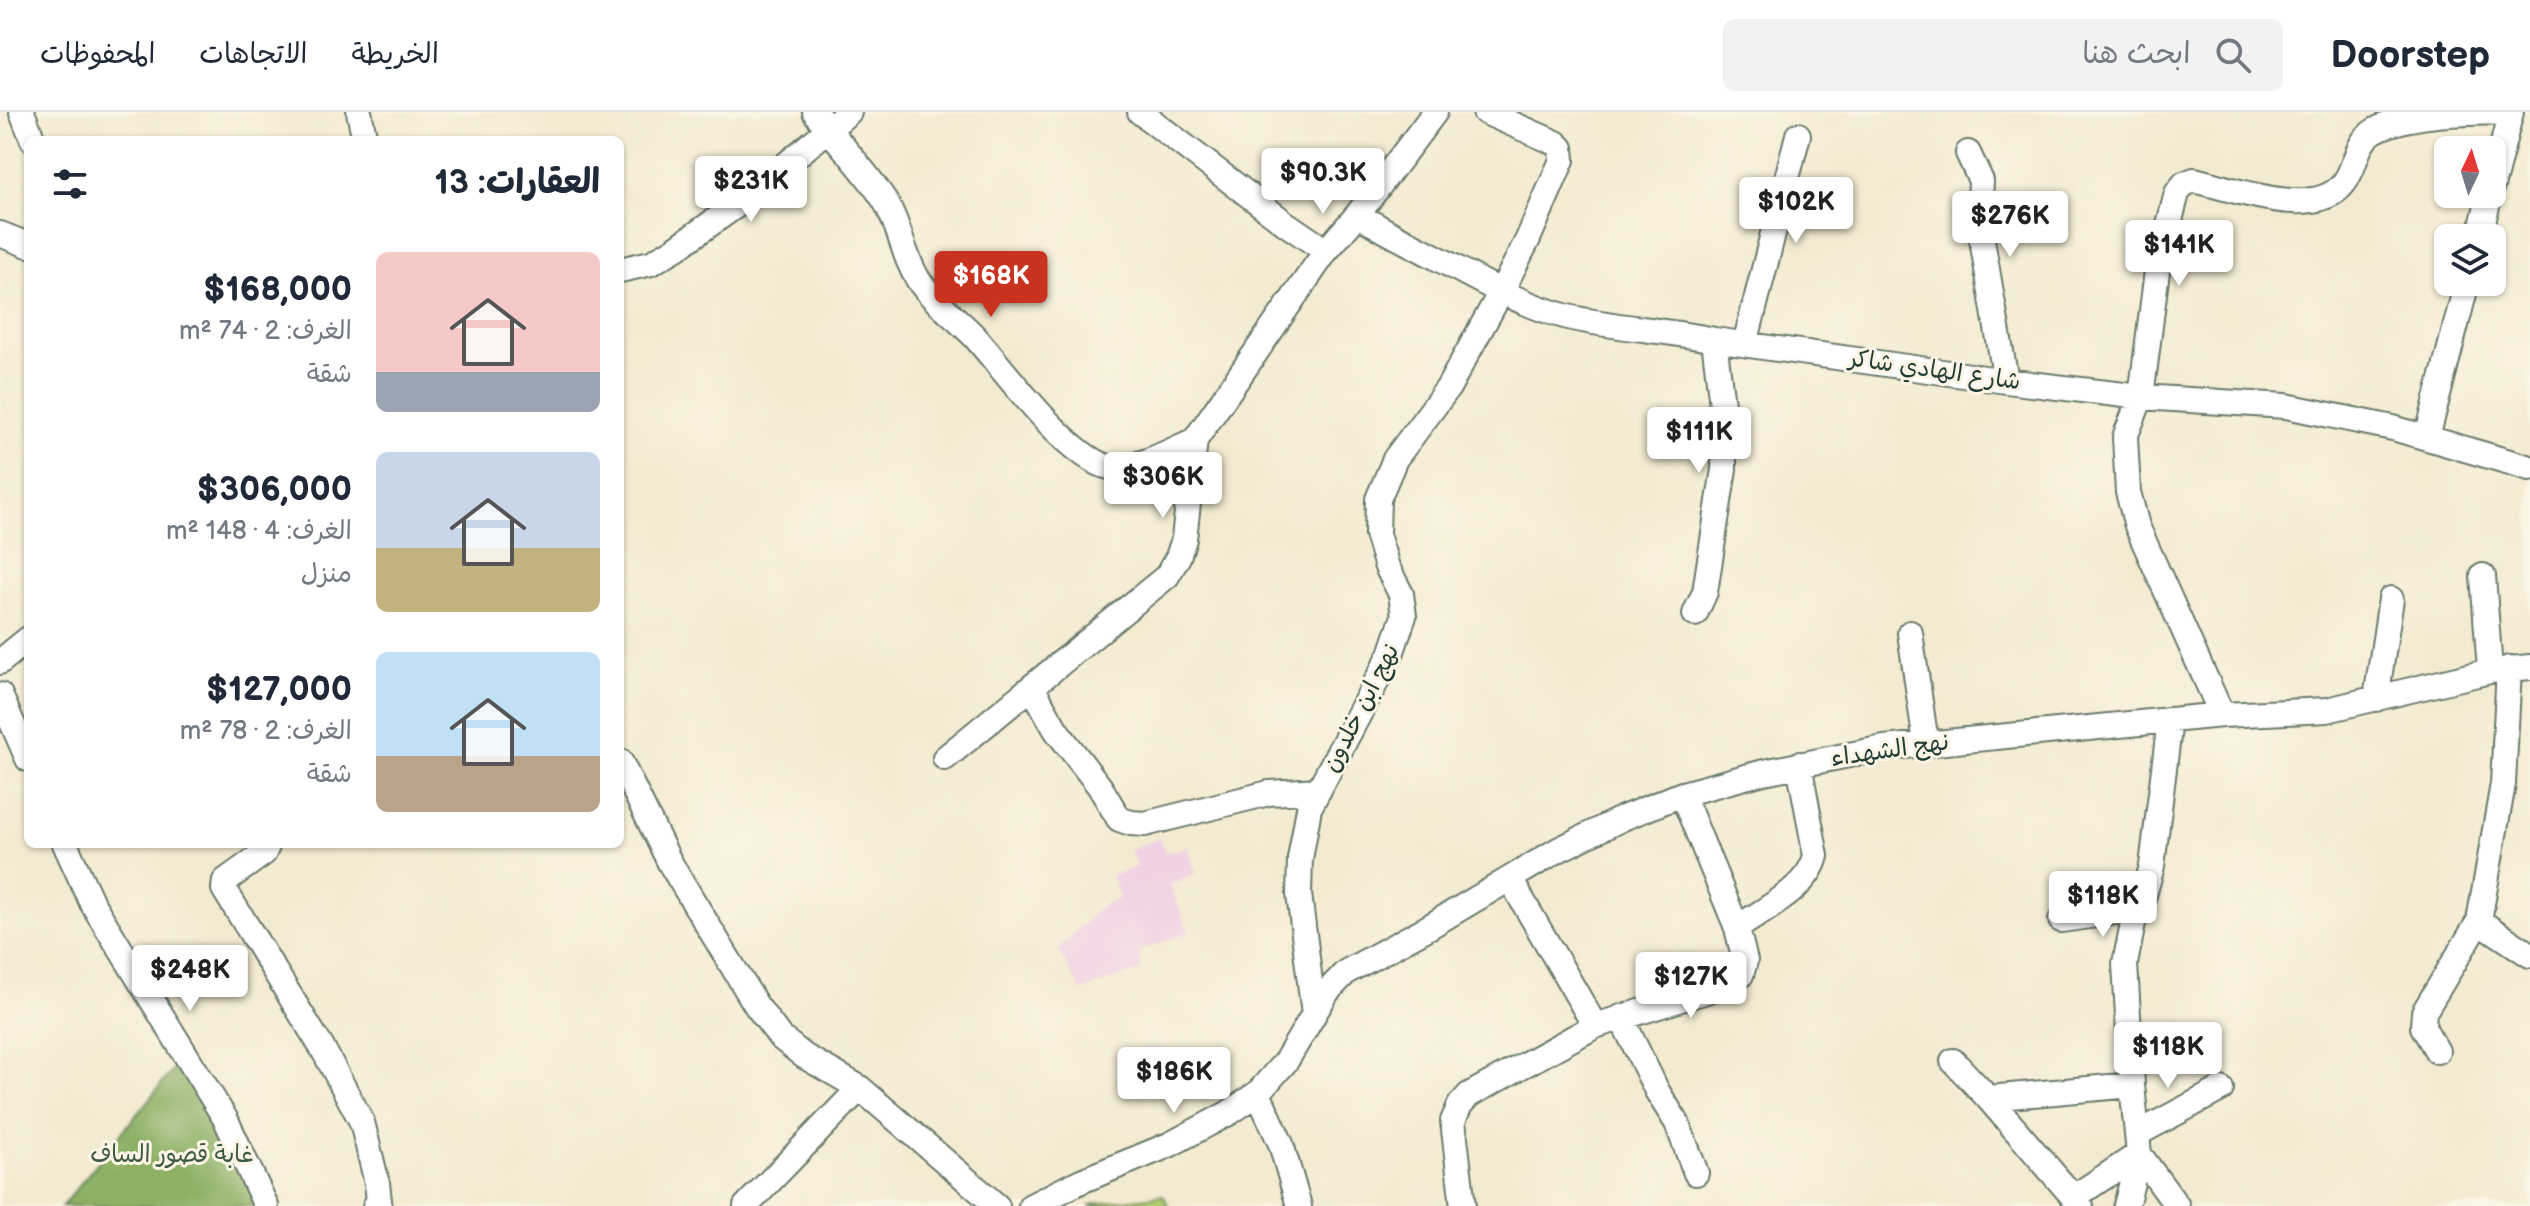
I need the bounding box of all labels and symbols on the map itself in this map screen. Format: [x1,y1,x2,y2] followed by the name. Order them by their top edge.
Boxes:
[2434,136,2506,208] north arrow
[1258,148,1388,216] pin: $90.3K
[695,156,807,224] pin: $231K
[1740,177,1852,245] pin: $102K
[1954,191,2066,259] pin: $276K
[2123,220,2235,288] pin: $141K
[935,251,1047,319] pin: $168K
[1845,343,2022,398] street label: شارع الهادي شاكر
[1643,407,1755,475] pin: $111K
[1107,452,1219,520] pin: $306K
[1316,639,1407,777] street label: نهج ابن خلدون
[1829,727,1951,774] street label: نهج الشهداء
[2047,871,2159,939] pin: $118K
[134,945,246,1013] pin: $248K
[1635,952,1747,1020] pin: $127K
[2112,1022,2224,1090] pin: $118K
[1118,1047,1230,1115] pin: $186K
[90,1140,254,1169] park label: غابة قصور الساف

